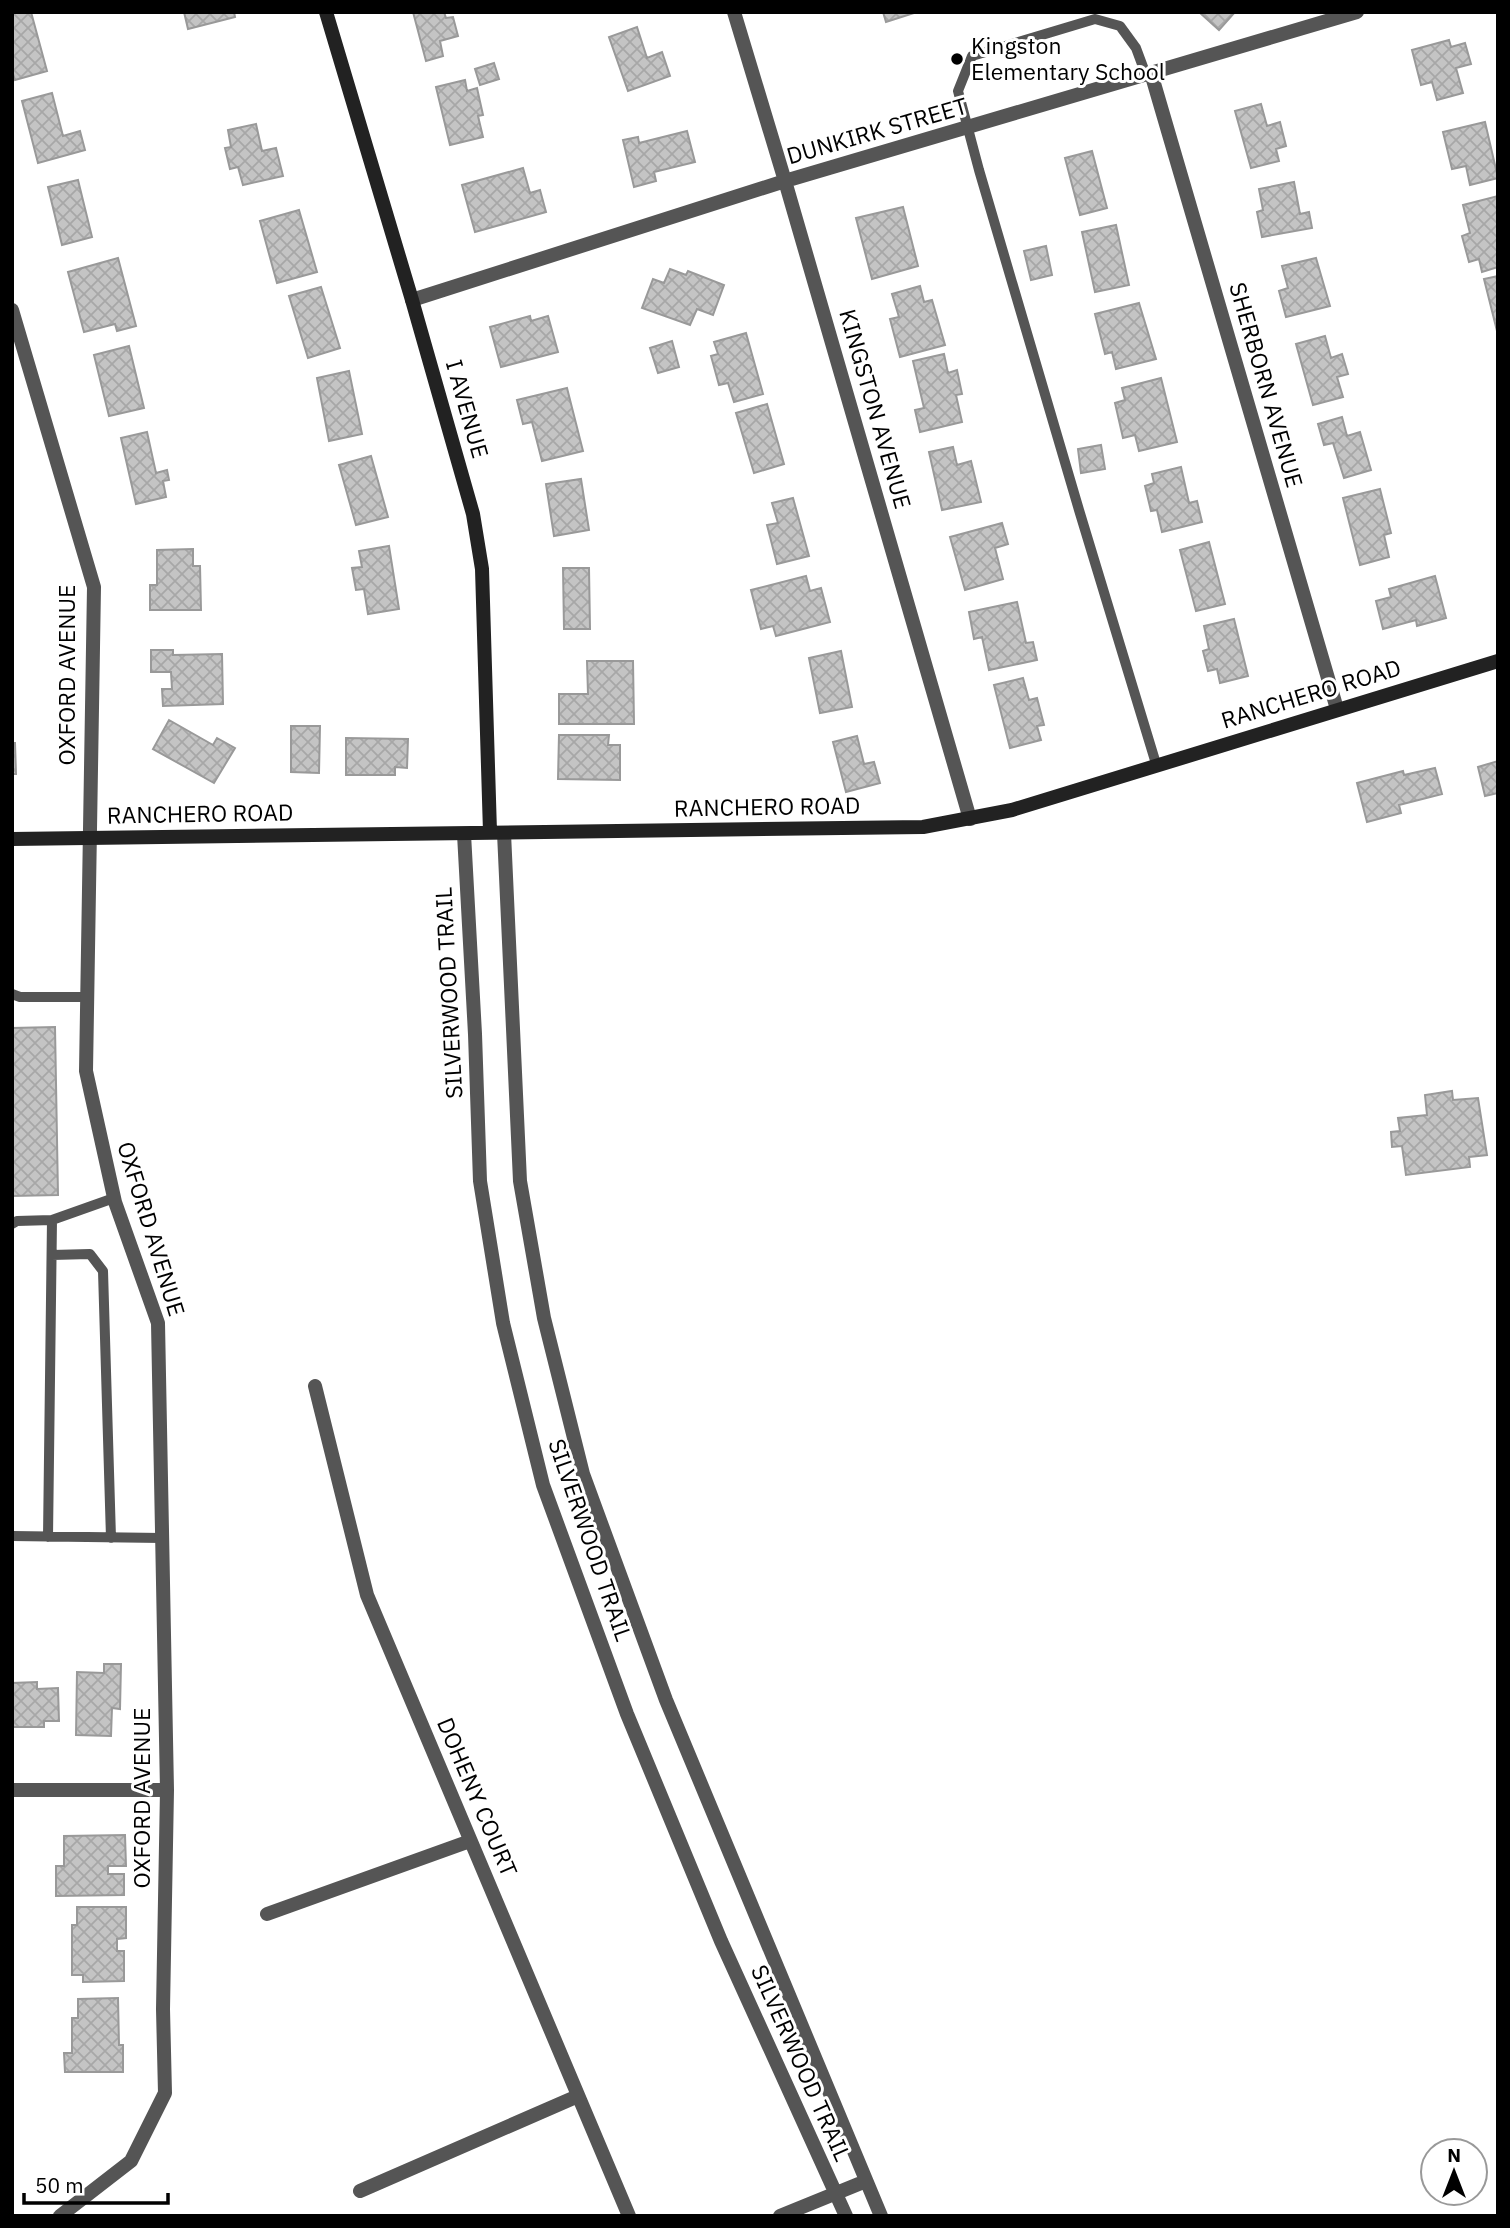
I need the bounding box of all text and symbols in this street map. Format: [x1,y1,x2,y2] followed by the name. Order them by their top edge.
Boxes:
[971,30,1165,86] place label: Kingston Elementary School
[949,51,965,67] marker: Kingston Elementary School
[783,90,971,170] street label: DUNKIRK STREET
[1223,279,1311,491] street label: SHERBORN AVENUE
[833,305,919,512] street label: KINGSTON AVENUE
[440,356,496,461] street label: I AVENUE
[51,585,81,765] street label: OXFORD AVENUE
[1217,651,1404,735] street label: RANCHERO ROAD
[673,789,860,823] street label: RANCHERO ROAD
[106,796,293,830] street label: RANCHERO ROAD
[427,886,469,1100] street label: SILVERWOOD TRAIL
[111,1138,193,1320] street label: OXFORD AVENUE
[542,1435,640,1645] street label: SILVERWOOD TRAIL
[126,1708,156,1888] street label: OXFORD AVENUE
[431,1713,525,1881] street label: DOHENY COURT
[745,1960,859,2165] street label: SILVERWOOD TRAIL
[1419,2137,1489,2207] north arrow
[1447,2143,1461,2167] text: N
[24,2162,168,2206] scale bar
[35,2171,84,2199] text: 50 m

